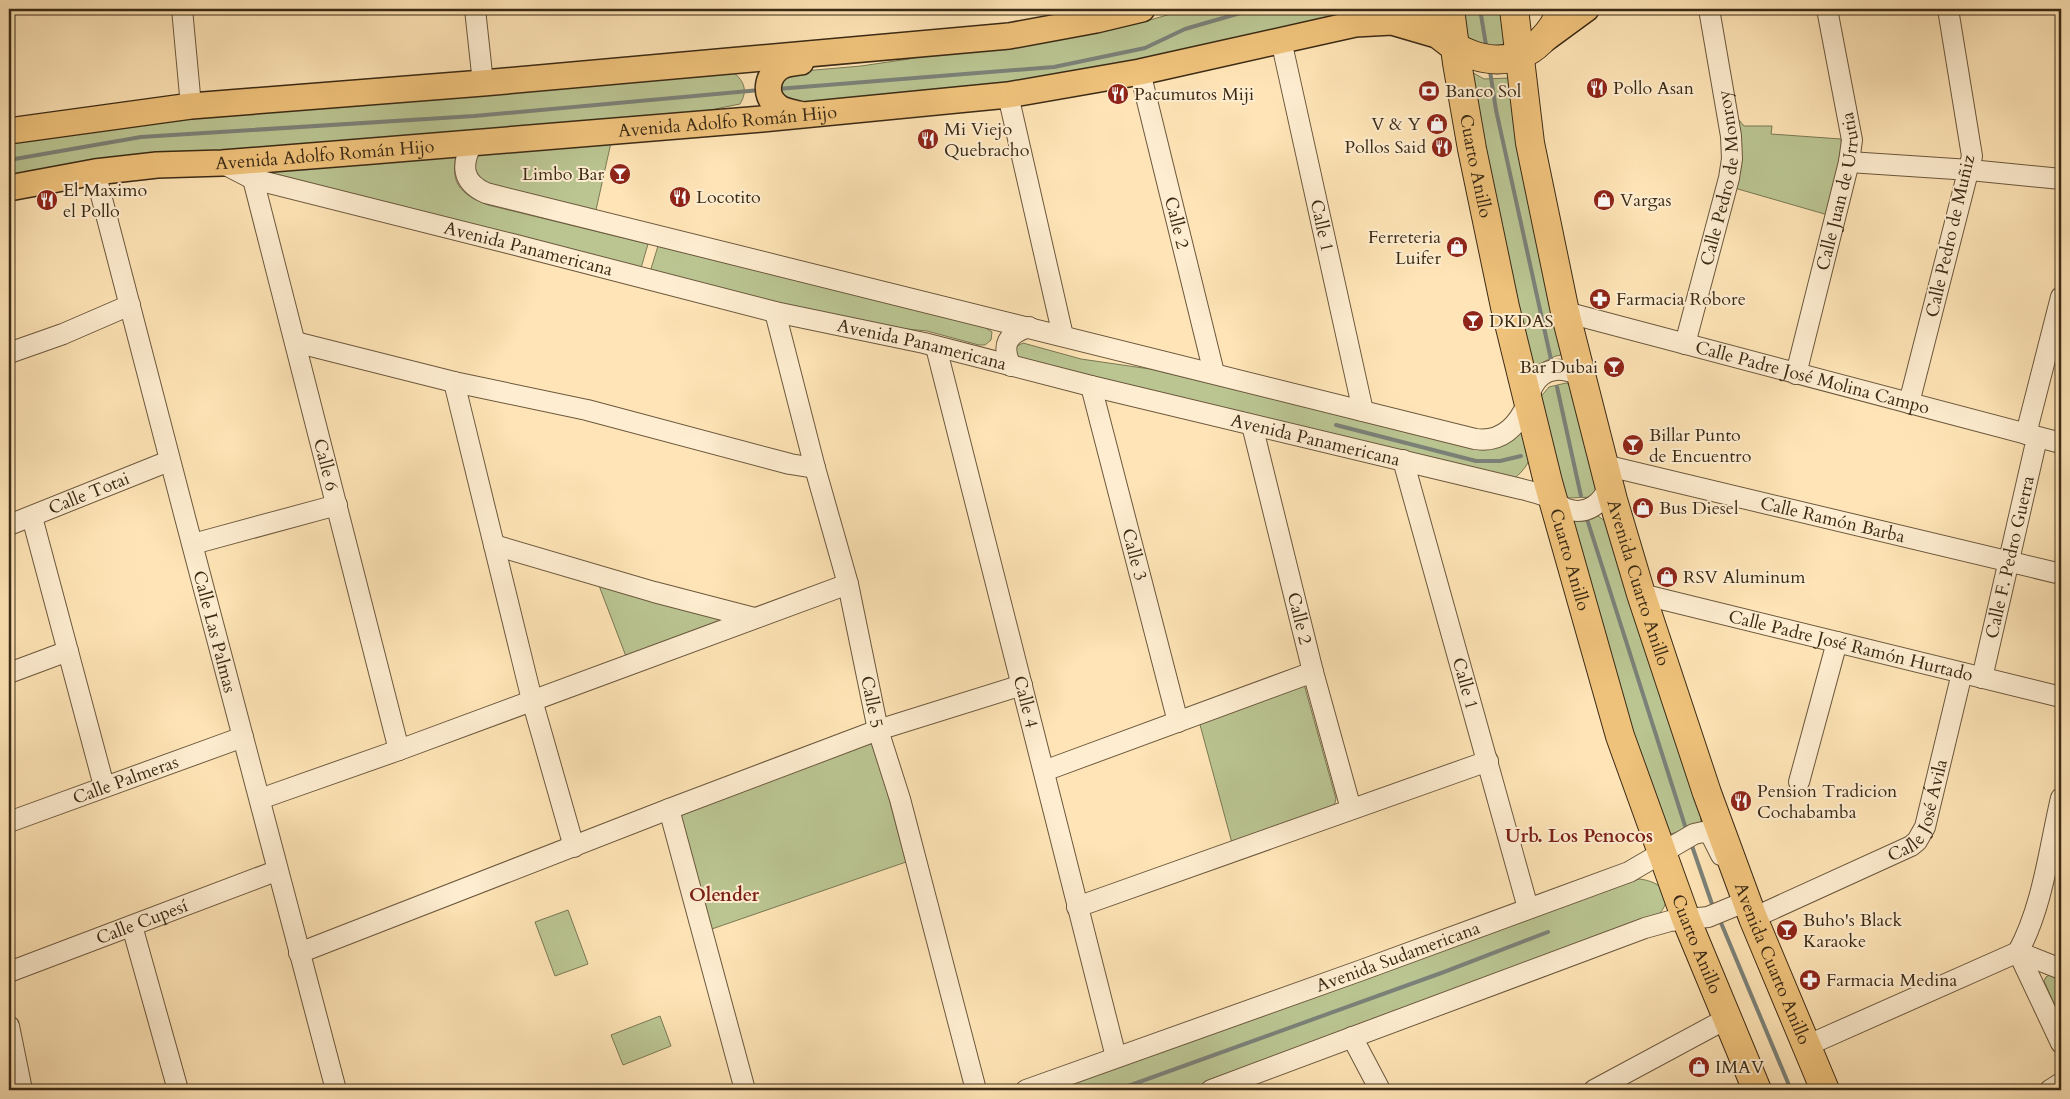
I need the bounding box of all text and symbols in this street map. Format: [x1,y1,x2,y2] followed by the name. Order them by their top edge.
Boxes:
[1585,76,1609,100] restaurant icon: Pollo Asan
[1613,76,1695,101] place label: Pollo Asan
[1417,79,1441,103] bank icon: Banco Sol
[1445,79,1522,104] place label: Banco Sol
[1106,82,1130,106] restaurant icon: Pacumutos Miji
[1134,82,1254,107] place label: Pacumutos Miji
[1694,88,1745,268] street label: Calle Pedro de Monroy
[617,100,838,144] street label: Avenida Adolfo Román Hijo
[1810,110,1865,273] street label: Calle Juan de Urrutia
[1371,112,1422,137] place label: V & Y
[1425,112,1449,136] shop icon: V & Y
[1453,112,1498,220] street label: Cuarto Anillo
[944,117,1030,163] place label: Mi Viejo Quebracho
[916,127,940,151] restaurant icon: Mi Viejo Quebracho
[215,134,436,176] street label: Avenida Adolfo Román Hijo
[1344,135,1426,160] place label: Pollos Said
[1430,135,1454,159] restaurant icon: Pollos Said
[1920,152,1981,320] street label: Calle Pedro de Muñiz
[522,162,604,187] place label: Limbo Bar
[608,162,632,186] bar icon: Limbo Bar
[63,178,147,224] place label: El Maximo el Pollo
[668,185,692,209] restaurant icon: Locotito
[696,185,761,210] place label: Locotito
[35,188,59,212] restaurant icon: El Maximo el Pollo
[1592,188,1616,212] shop icon: Vargas
[1620,188,1671,213] place label: Vargas
[1158,194,1195,251] street label: Calle 2
[1304,197,1339,254] street label: Calle 1
[441,215,616,283] street label: Avenida Panamericana
[1368,225,1441,271] place label: Ferreteria Luifer
[1445,235,1469,259] shop icon: Ferreteria Luifer
[1588,287,1612,311] pharmacy icon: Farmacia Robore
[1616,287,1746,312] place label: Farmacia Robore
[1461,309,1485,333] bar icon: DKDAS
[1489,309,1553,334] place label: DKDAS
[835,313,1009,377] street label: Avenida Panamericana
[1692,335,1933,421] street label: Calle Padre José Molina Campo
[1520,355,1598,380] place label: Bar Dubai
[1602,355,1626,379] bar icon: Bar Dubai
[1228,408,1403,473] street label: Avenida Panamericana
[1649,423,1752,469] place label: Billar Punto de Encuentro
[1621,433,1645,457] bar icon: Billar Punto de Encuentro
[307,436,344,494] street label: Calle 6
[45,466,133,521] street label: Calle Totai
[1979,473,2041,641] street label: Calle F. Pedro Guerra
[1758,491,1908,549] street label: Calle Ramón Barba
[1631,496,1655,520] shop icon: Bus Diesel
[1659,496,1739,521] place label: Bus Diesel
[1601,497,1676,669] street label: Avenida Cuarto Anillo
[1543,506,1596,614] street label: Cuarto Anillo
[1115,526,1153,583] street label: Calle 3
[1655,565,1679,589] shop icon: RSV Aluminum
[1683,565,1806,590] place label: RSV Aluminum
[186,568,242,696] street label: Calle Las Palmas
[1281,590,1318,647] street label: Calle 2
[1726,604,1976,688] street label: Calle Padre José Ramón Hurtado
[1446,655,1484,712] street label: Calle 1
[1007,673,1044,731] street label: Calle 4
[854,674,889,730] street label: Calle 5
[69,750,182,811] street label: Calle Palmeras
[1884,756,1954,868] street label: Calle José Ávila
[1757,779,1898,825] place label: Pension Tradicion Cochabamba
[1729,789,1753,813] restaurant icon: Pension Tradicion Cochabamba
[1505,823,1653,849] district label: Urb. Los Penocos
[1728,879,1817,1049] street label: Avenida Cuarto Anillo
[689,882,759,908] district label: Olender
[1665,891,1728,998] street label: Cuarto Anillo
[93,893,191,951] street label: Calle Cupesí
[1803,908,1902,954] place label: Buho's Black Karaoke
[1312,916,1484,998] street label: Avenida Sudamericana
[1775,918,1799,942] bar icon: Buho's Black Karaoke
[1798,968,1822,992] pharmacy icon: Farmacia Medina
[1826,968,1957,993] place label: Farmacia Medina
[1687,1055,1711,1079] shop icon: IMAV
[1715,1055,1765,1080] place label: IMAV

